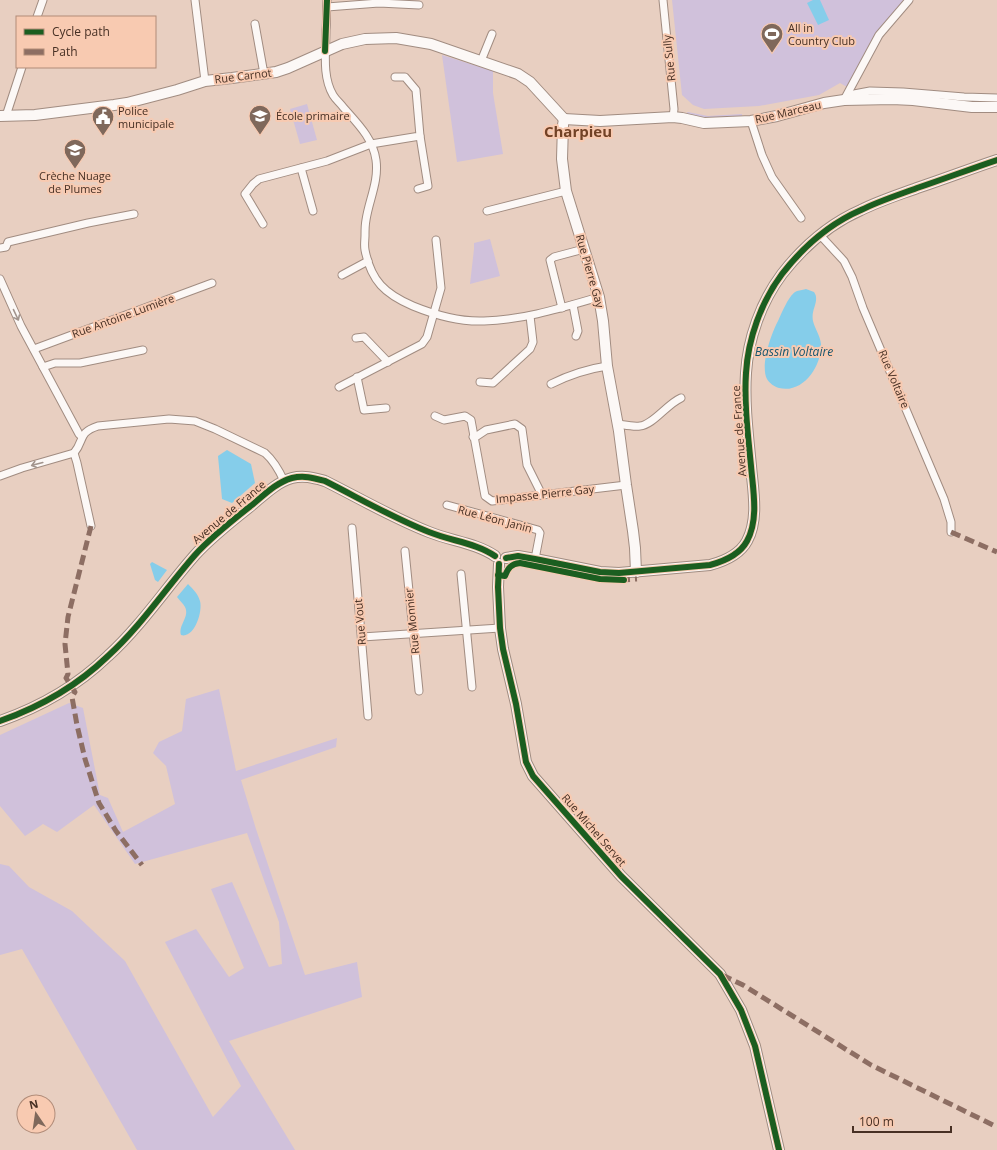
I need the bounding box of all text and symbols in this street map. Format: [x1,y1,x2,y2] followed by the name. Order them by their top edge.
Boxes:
[16,16,156,68] legend
[788,20,855,48] place label: All in Country Club
[759,21,785,54] sports icon: All in Country Club
[52,23,110,40] text: Cycle path
[659,34,678,82] street label: Rue Sully
[52,43,78,60] text: Path
[214,65,272,86] street label: Rue Carnot
[753,97,822,126] street label: Rue Marceau
[118,103,174,131] place label: Police municipale
[247,103,273,136] school or university icon: École primaire
[90,104,116,137] public building icon: Police municipale
[276,108,350,123] place label: École primaire
[544,121,612,141] district label: Charpieu
[62,137,88,170] school or university icon: Crèche Nuage de Plumes
[39,168,111,196] place label: Crèche Nuage de Plumes
[573,232,608,310] street label: Rue Pierre Gay
[70,290,176,341] street label: Rue Antoine Lumière
[13,308,20,320] one-way arrow
[755,343,833,360] water label: Bassin Voltaire
[875,347,913,410] street label: Rue Voltaire
[728,385,749,477] street label: Avenue de France
[30,461,43,468] one-way arrow
[189,476,269,547] street label: Avenue de France
[495,481,595,506] street label: Impasse Pierre Gay
[456,501,534,536] street label: Rue Léon Janin
[401,587,422,655] street label: Rue Monnier
[350,598,369,646] street label: Rue Vout
[559,790,630,869] street label: Rue Michel Servet
[16,1094,56,1134] north arrow
[28,1095,40,1112] text: N
[853,1108,951,1134] scale bar
[859,1113,894,1130] text: 100 m

